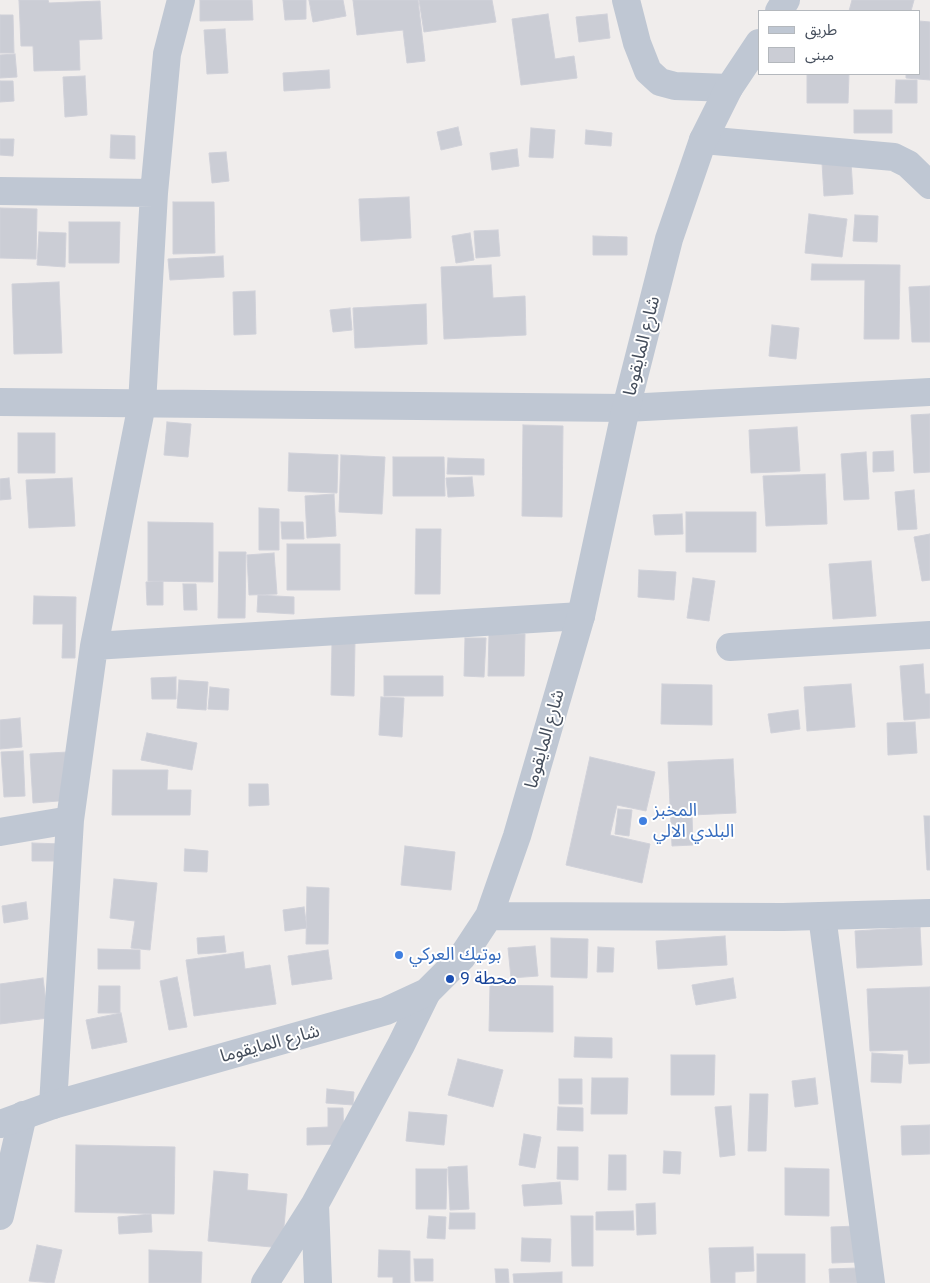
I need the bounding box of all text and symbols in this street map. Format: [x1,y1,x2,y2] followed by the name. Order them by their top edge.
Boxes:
[758,10,920,75] legend
[805,20,837,39] text: طريق
[805,45,834,64] text: مبنى
[619,294,665,398] street label: شارع المايقوما
[521,687,569,791] street label: شارع المايقوما
[653,800,734,842] place label: المخبز البلدي الالي
[637,815,649,827] marker: المخبز البلدي الالي
[409,944,501,966] place label: بوتيك العركي
[393,949,405,961] marker: بوتيك العركي
[460,968,517,990] place label: محطة 9
[444,973,456,985] marker: محطة 9
[218,1020,322,1068] street label: شارع المايقوما

